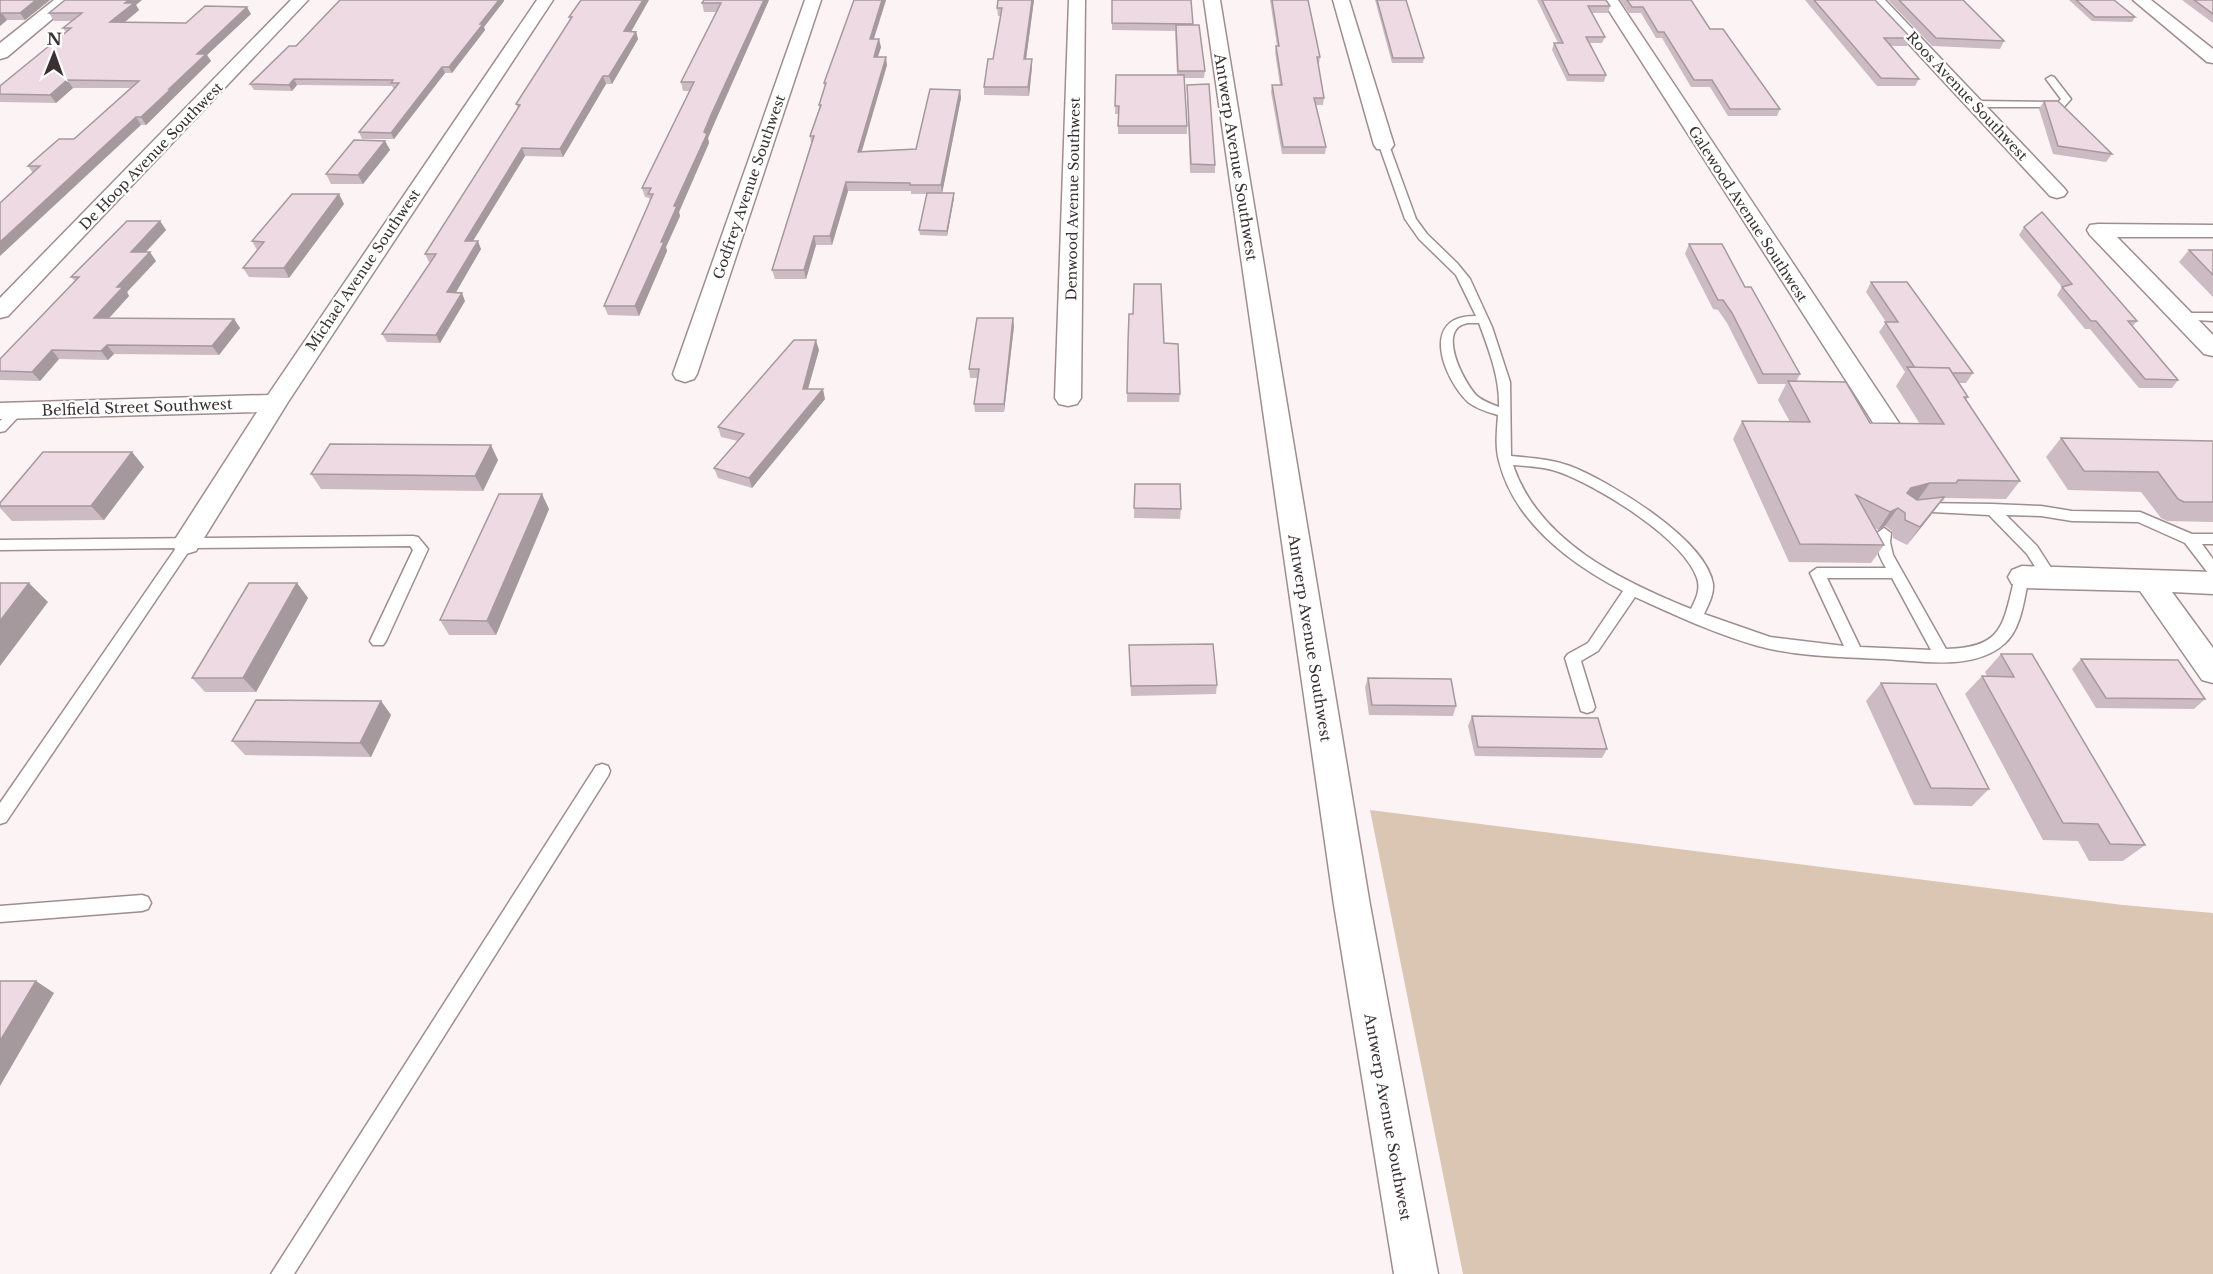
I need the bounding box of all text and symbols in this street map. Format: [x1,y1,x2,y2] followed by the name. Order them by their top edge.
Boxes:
[24,24,84,84] north arrow
[1902,28,2032,165] street label: Roos Avenue Southwest
[47,29,62,49] text: N
[1210,51,1262,263] street label: Antwerp Avenue Southwest
[75,78,227,234] street label: De Hoop Avenue Southwest
[709,92,789,282] street label: Godfrey Avenue Southwest
[1062,96,1084,301] street label: Denwood Avenue Southwest
[1684,123,1812,306] street label: Galewood Avenue Southwest
[302,185,424,355] street label: Michael Avenue Southwest
[41,394,233,420] street label: Belfield Street Southwest
[1284,532,1336,744] street label: Antwerp Avenue Southwest
[1360,1011,1416,1222] street label: Antwerp Avenue Southwest

